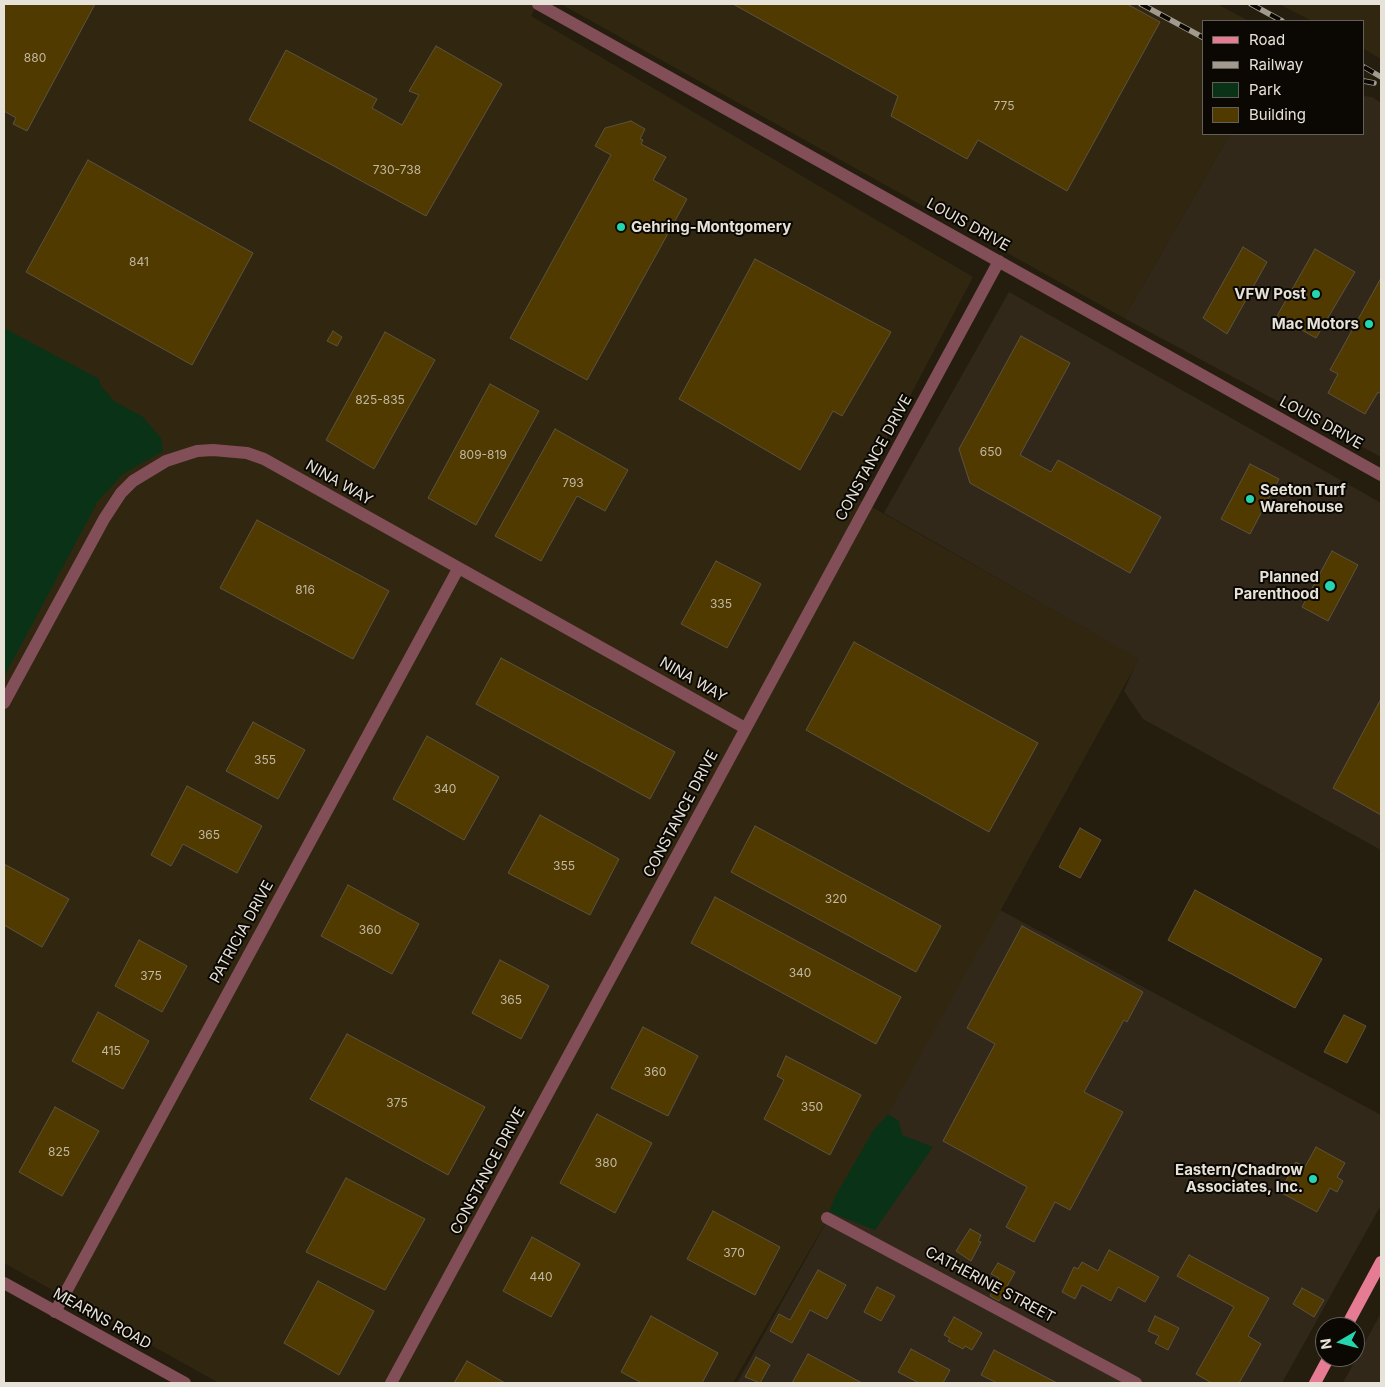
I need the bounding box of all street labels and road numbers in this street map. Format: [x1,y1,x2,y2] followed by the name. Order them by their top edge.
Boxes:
[923,195,1013,255] street label: LOUIS DRIVE
[832,392,916,524] street label: CONSTANCE DRIVE
[1276,393,1366,453] street label: LOUIS DRIVE
[302,457,376,509] street label: NINA WAY
[656,654,730,706] street label: NINA WAY
[640,747,722,881] street label: CONSTANCE DRIVE
[206,878,278,986] street label: PATRICIA DRIVE
[447,1104,529,1238] street label: CONSTANCE DRIVE
[922,1243,1058,1327] street label: CATHERINE STREET
[50,1285,154,1353] street label: MEARNS ROAD

